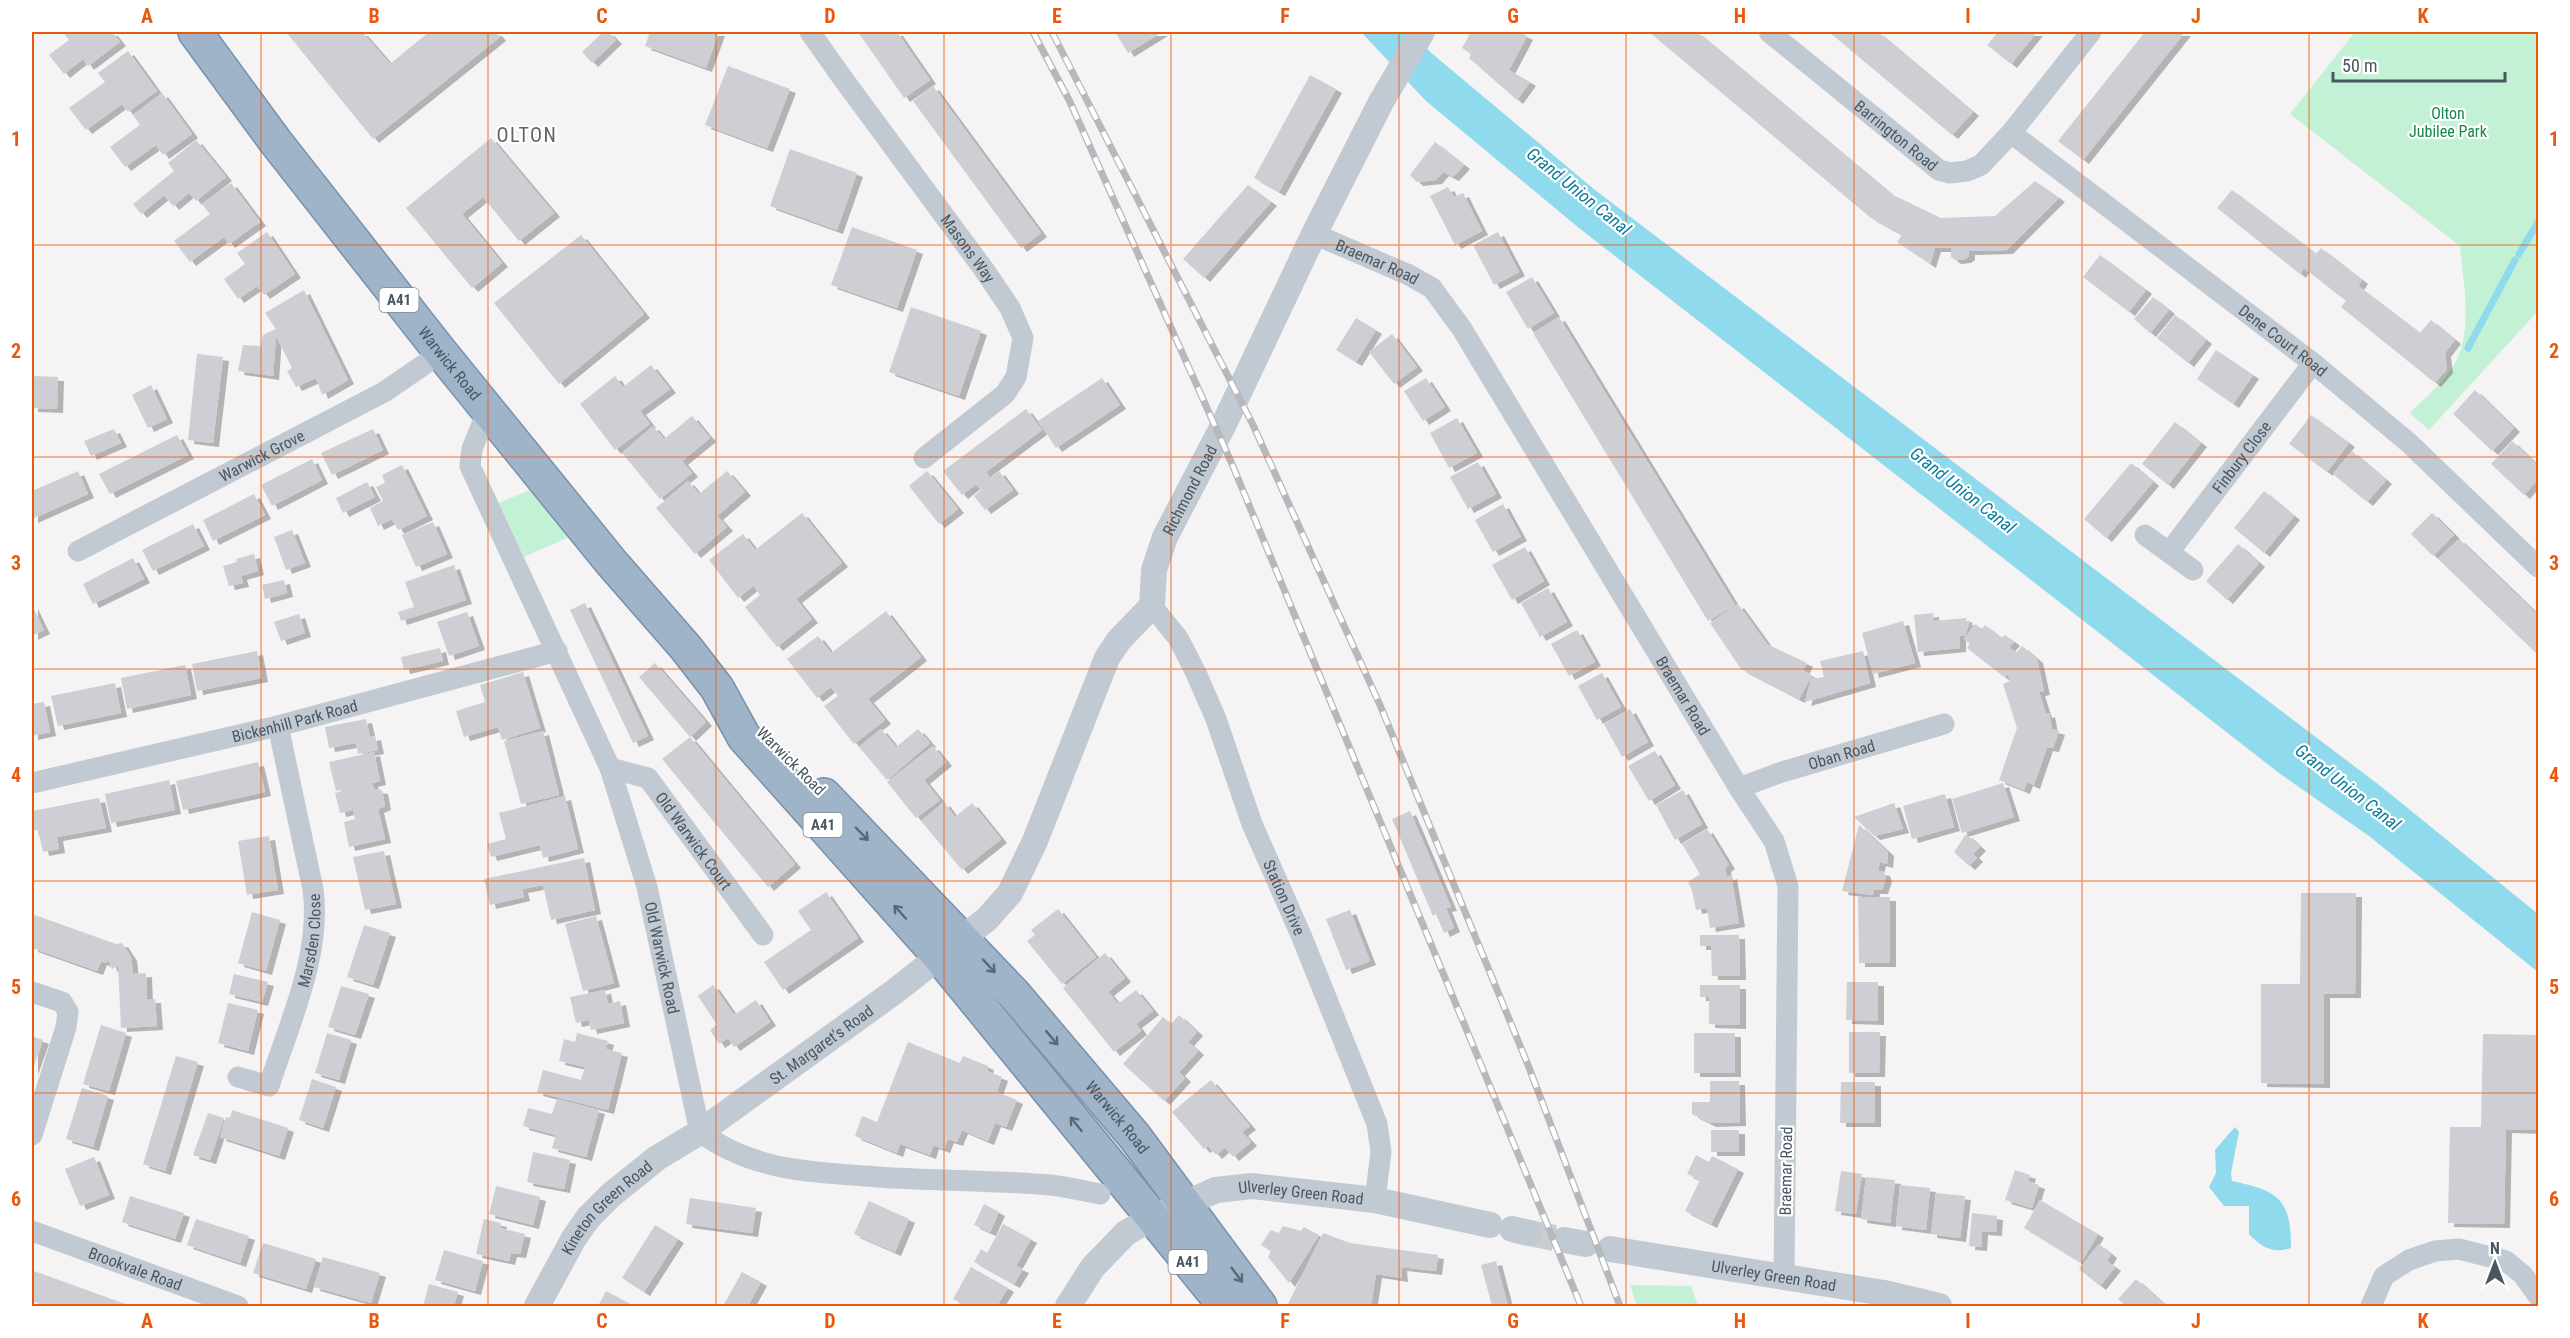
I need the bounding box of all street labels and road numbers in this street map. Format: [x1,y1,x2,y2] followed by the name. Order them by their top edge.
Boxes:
[1851,96,1942,175] street label: Barrington Road
[937,210,1000,286] street label: Masons Way
[1333,235,1422,288] street label: Braemar Road
[380,288,418,312] road number: A41
[2235,300,2331,380] street label: Dene Court Road
[415,323,485,404] street label: Warwick Road
[2208,417,2275,497] street label: Finbury Close
[216,426,307,486] street label: Warwick Grove
[1158,442,1221,538] street label: Richmond Road
[1652,653,1714,739] street label: Braemar Road
[230,696,360,746] street label: Bickenhill Park Road
[753,723,829,799] street label: Warwick Road
[1806,736,1877,773] street label: Oban Road
[652,788,736,894] street label: Old Warwick Court
[804,813,842,837] road number: A41
[1259,857,1309,938] street label: Station Drive
[293,893,324,989] street label: Marsden Close
[641,900,684,1015] street label: Old Warwick Road
[766,1001,877,1088] street label: St. Margaret's Road
[1082,1077,1153,1157] street label: Warwick Road
[1776,1126,1796,1216] street label: Braemar Road
[557,1156,656,1258] street label: Kineton Green Road
[1237,1176,1365,1208] street label: Ulverley Green Road
[86,1243,185,1294] street label: Brookvale Road
[1168,1250,1208,1274] road number: A41
[1710,1256,1838,1295] street label: Ulverley Green Road

